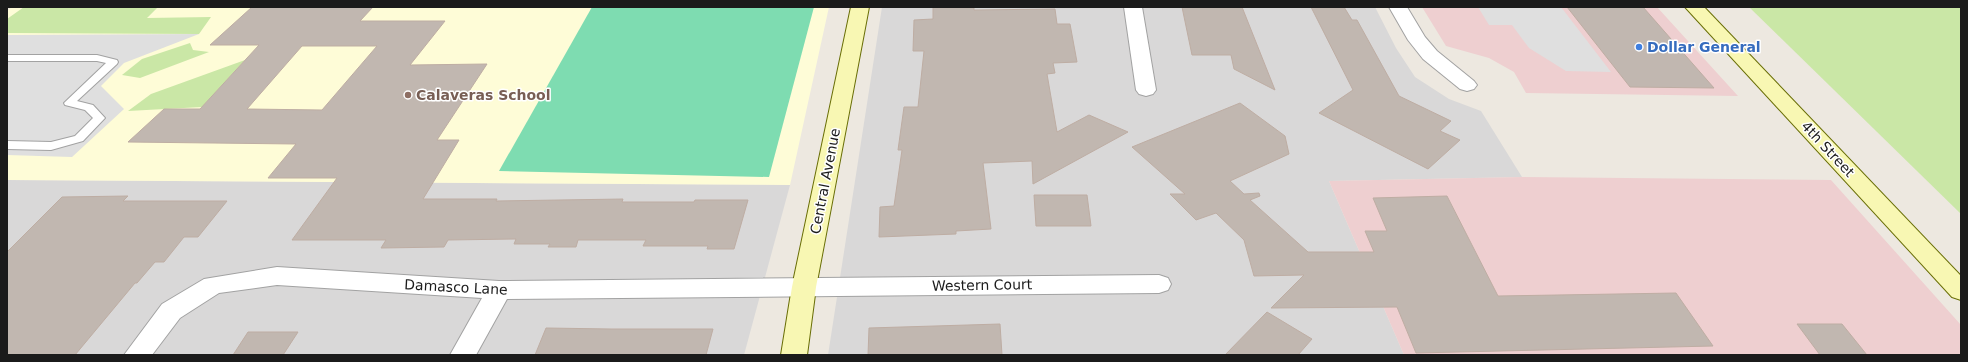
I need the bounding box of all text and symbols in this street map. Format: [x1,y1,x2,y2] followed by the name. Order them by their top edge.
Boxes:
[1647,39,1761,55] place label: Dollar General
[1634,42,1644,52] marker: Dollar General
[416,87,551,103] place label: Calaveras School
[403,90,413,100] marker: Calaveras School
[1798,118,1858,181] street label: 4th Street
[807,127,843,235] street label: Central Avenue
[404,276,508,298] street label: Damasco Lane
[932,276,1033,294] street label: Western Court

